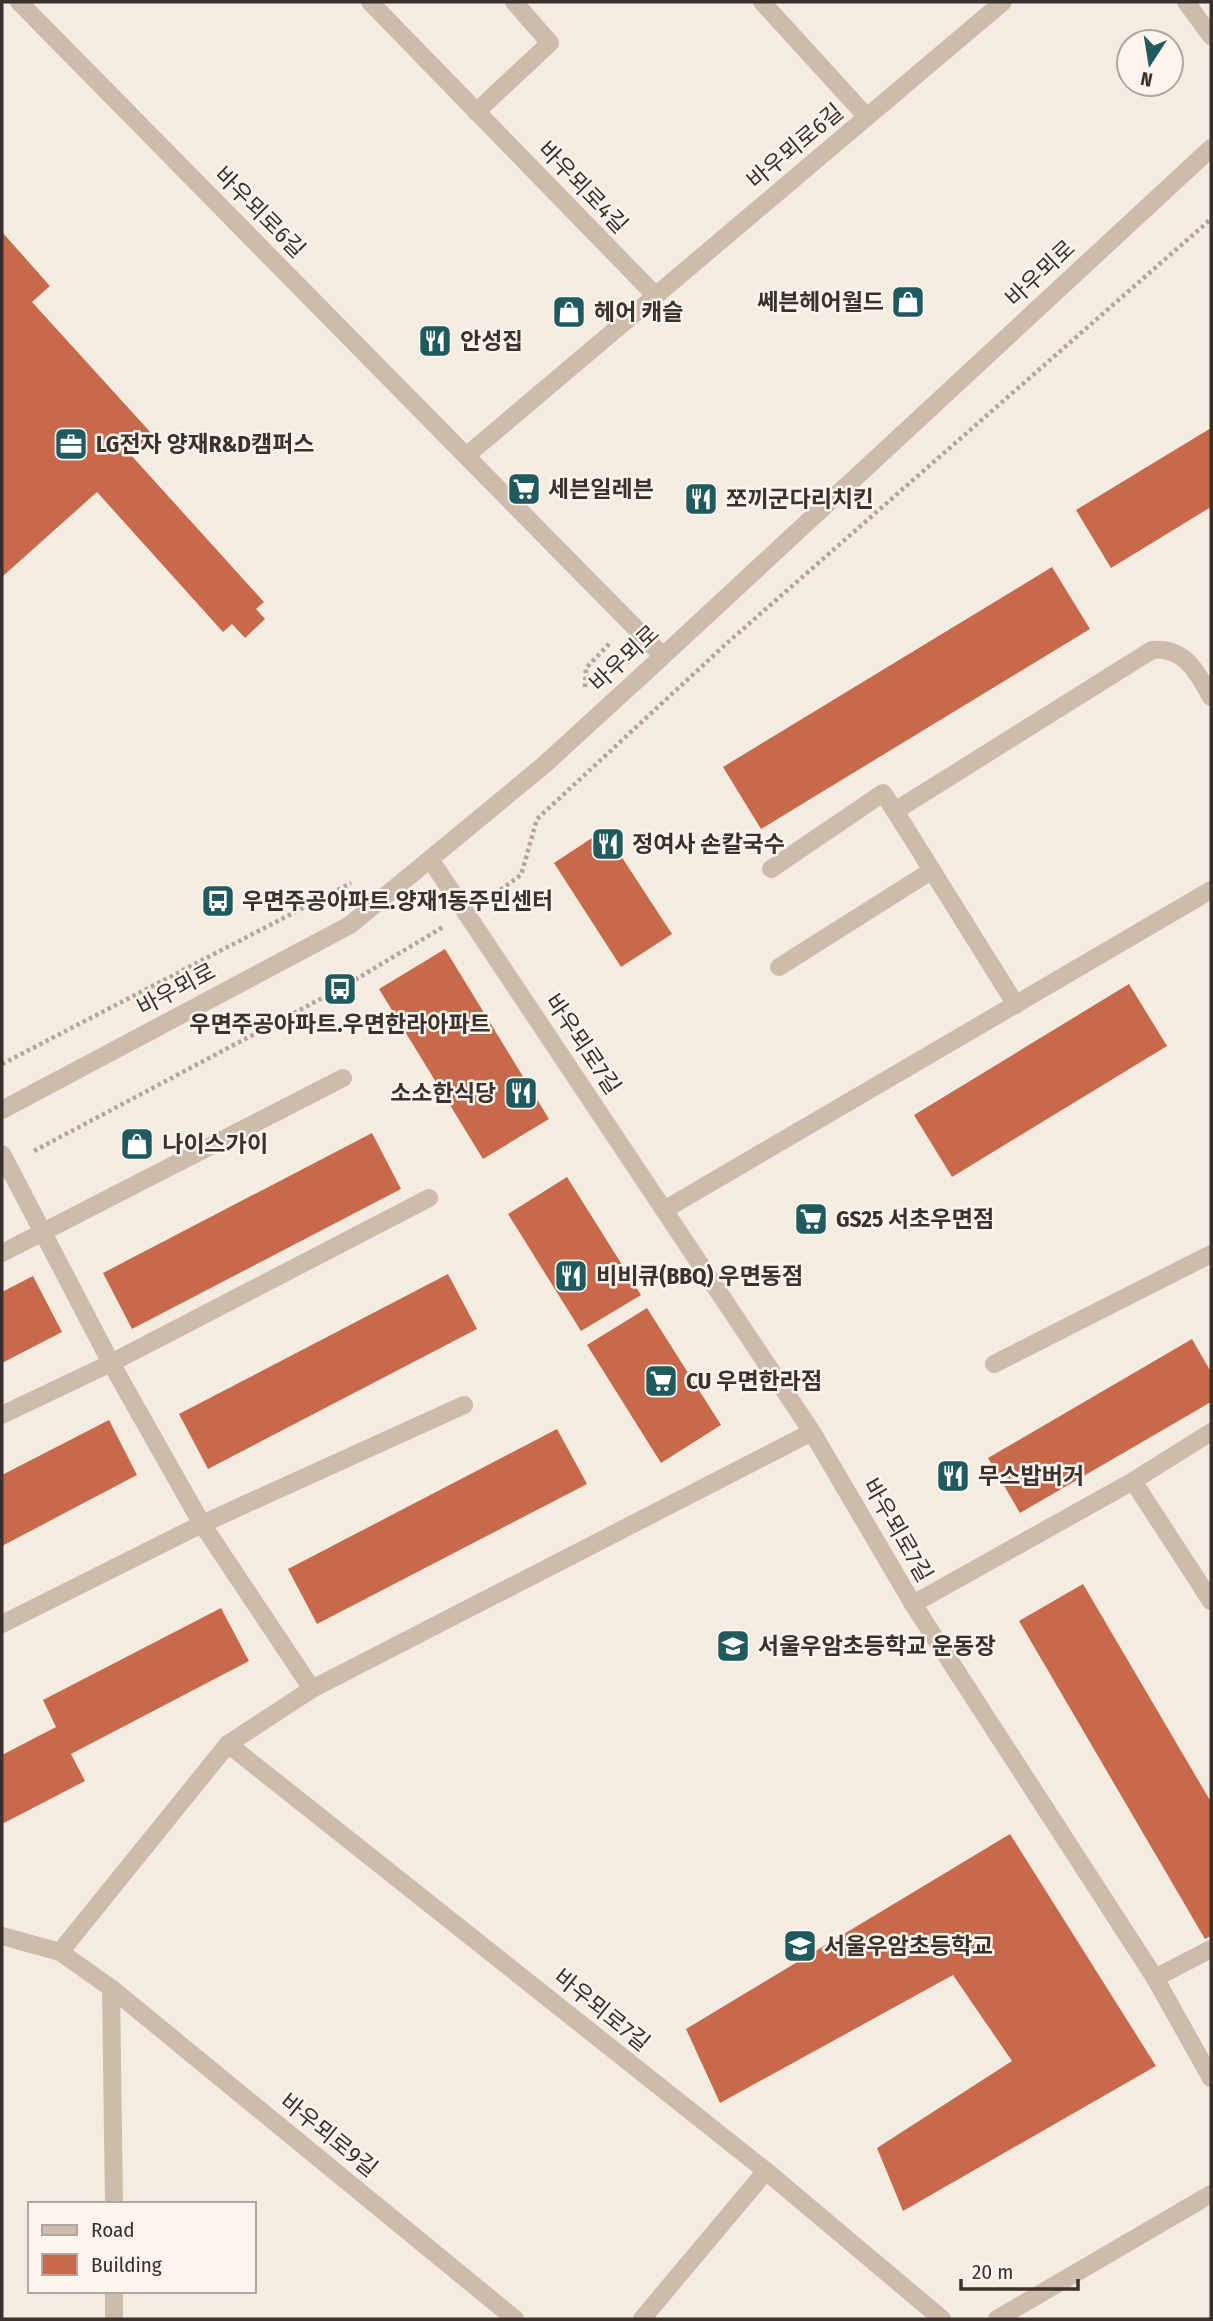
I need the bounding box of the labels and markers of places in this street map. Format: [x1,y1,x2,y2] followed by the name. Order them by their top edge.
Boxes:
[889,283,927,321] shop icon: 쎄븐헤어월드
[757,288,884,316] place label: 쎄븐헤어월드
[550,293,588,331] shop icon: 헤어 캐슬
[594,298,683,326] place label: 헤어 캐슬
[416,322,454,360] restaurant icon: 안성집
[460,327,523,355] place label: 안성집
[52,425,90,463] office icon: LG전자 양재R&D캠퍼스
[96,430,315,458] place label: LG전자 양재R&D캠퍼스
[505,470,543,508] supermarket icon: 세븐일레븐
[548,475,654,503] place label: 세븐일레븐
[682,480,720,518] restaurant icon: 쪼끼군다리치킨
[726,485,874,513] place label: 쪼끼군다리치킨
[589,825,627,863] restaurant icon: 정여사 손칼국수
[632,830,785,858] place label: 정여사 손칼국수
[199,882,237,920] bus stop icon: 우면주공아파트.양재1동주민센터
[242,887,553,915] place label: 우면주공아파트.양재1동주민센터
[321,970,359,1008] bus stop icon: 우면주공아파트.우면한라아파트
[189,1010,491,1038] place label: 우면주공아파트.우면한라아파트
[502,1074,540,1112] restaurant icon: 소소한식당
[390,1079,496,1107] place label: 소소한식당
[118,1125,156,1163] shop icon: 나이스가이
[162,1130,268,1158] place label: 나이스가이
[792,1200,830,1238] supermarket icon: GS25 서초우면점
[836,1205,994,1233] place label: GS25 서초우면점
[552,1257,590,1295] restaurant icon: 비비큐(BBQ) 우면동점
[596,1262,803,1290] place label: 비비큐(BBQ) 우면동점
[642,1362,680,1400] supermarket icon: CU 우면한라점
[686,1367,822,1395] place label: CU 우면한라점
[934,1457,972,1495] restaurant icon: 무스밥버거
[978,1462,1084,1490] place label: 무스밥버거
[714,1627,752,1665] school or university icon: 서울우암초등학교 운동장
[758,1632,996,1660] place label: 서울우암초등학교 운동장
[781,1927,819,1965] school or university icon: 서울우암초등학교
[824,1932,993,1960] place label: 서울우암초등학교

